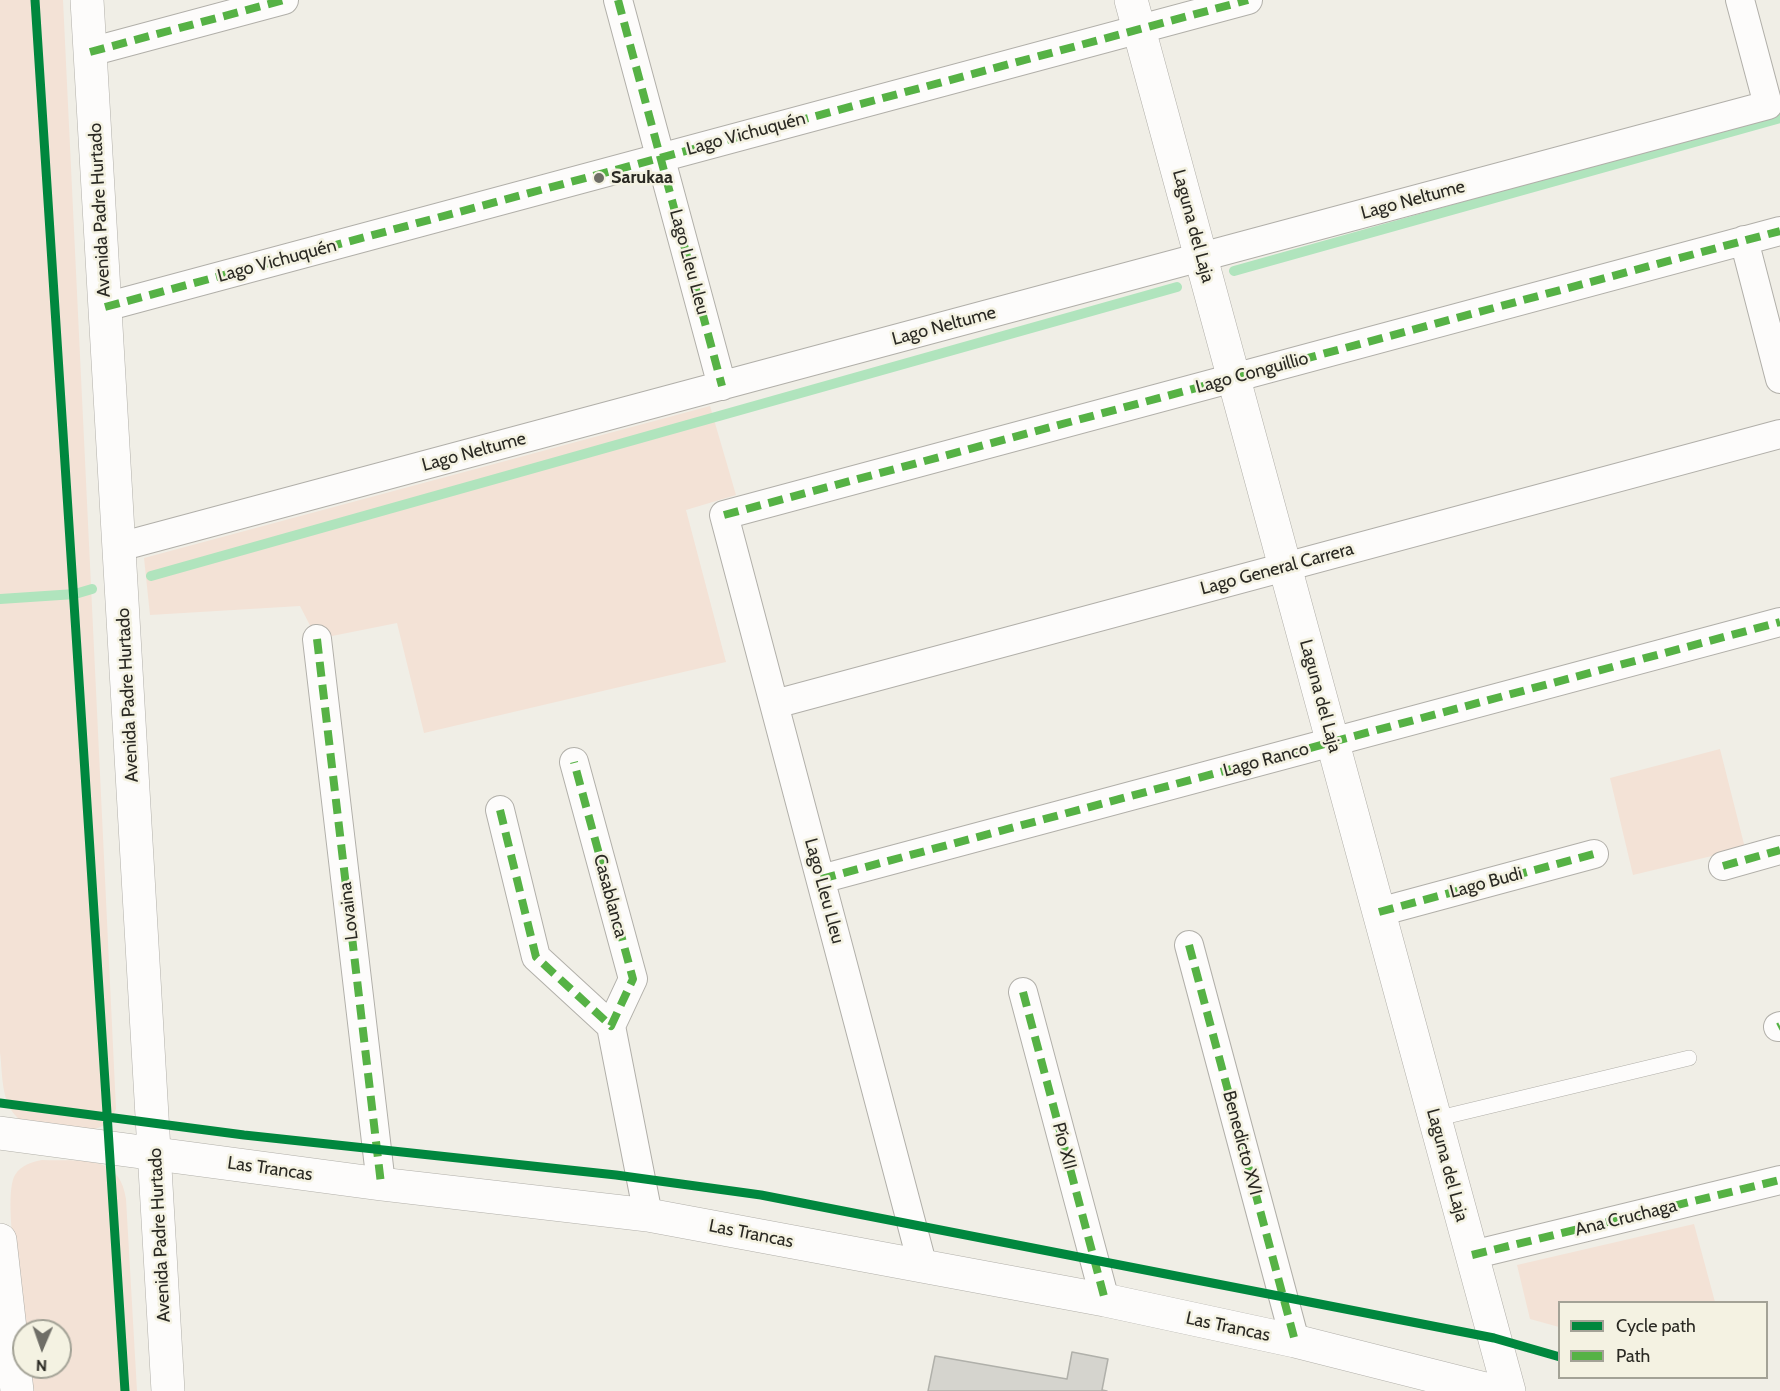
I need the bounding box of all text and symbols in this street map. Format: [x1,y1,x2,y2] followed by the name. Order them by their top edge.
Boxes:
[684,108,808,160] street label: Lago Vichuquén
[85,122,115,298] street label: Avenida Padre Hurtado
[611,167,673,189] place label: Sarukaa
[1168,167,1218,285] street label: Laguna del Laja
[592,171,606,185] marker: Sarukaa
[1359,176,1467,224] street label: Lago Neltume
[665,207,713,317] street label: Lago Lleu Lleu
[215,235,339,287] street label: Lago Vichuquén
[890,302,998,350] street label: Lago Neltume
[1193,348,1311,398] street label: Lago Conguillio
[420,428,528,476] street label: Lago Neltume
[1198,538,1356,600] street label: Lago General Carrera
[113,607,143,783] street label: Avenida Padre Hurtado
[1295,637,1345,755] street label: Laguna del Laja
[1221,738,1311,782] street label: Lago Ranco
[800,836,848,946] street label: Lago Lleu Lleu
[588,852,632,940] street label: Casablanca
[1447,863,1525,903] street label: Lago Budi
[335,881,363,941] street label: Lovaina
[1218,1088,1266,1198] street label: Benedicto XVI
[1422,1106,1472,1224] street label: Laguna del Laja
[1047,1120,1081,1172] street label: Pío XII
[145,1147,175,1323] street label: Avenida Padre Hurtado
[226,1152,314,1186] street label: Las Trancas
[1573,1195,1679,1241] street label: Ana Cruchaga
[707,1215,795,1253] street label: Las Trancas
[1558,1301,1768,1379] legend
[1184,1308,1272,1346] street label: Las Trancas
[1616,1315,1696,1337] text: Cycle path
[12,1319,72,1379] north arrow
[1616,1345,1650,1367] text: Path
[35,1356,47,1375] text: N

